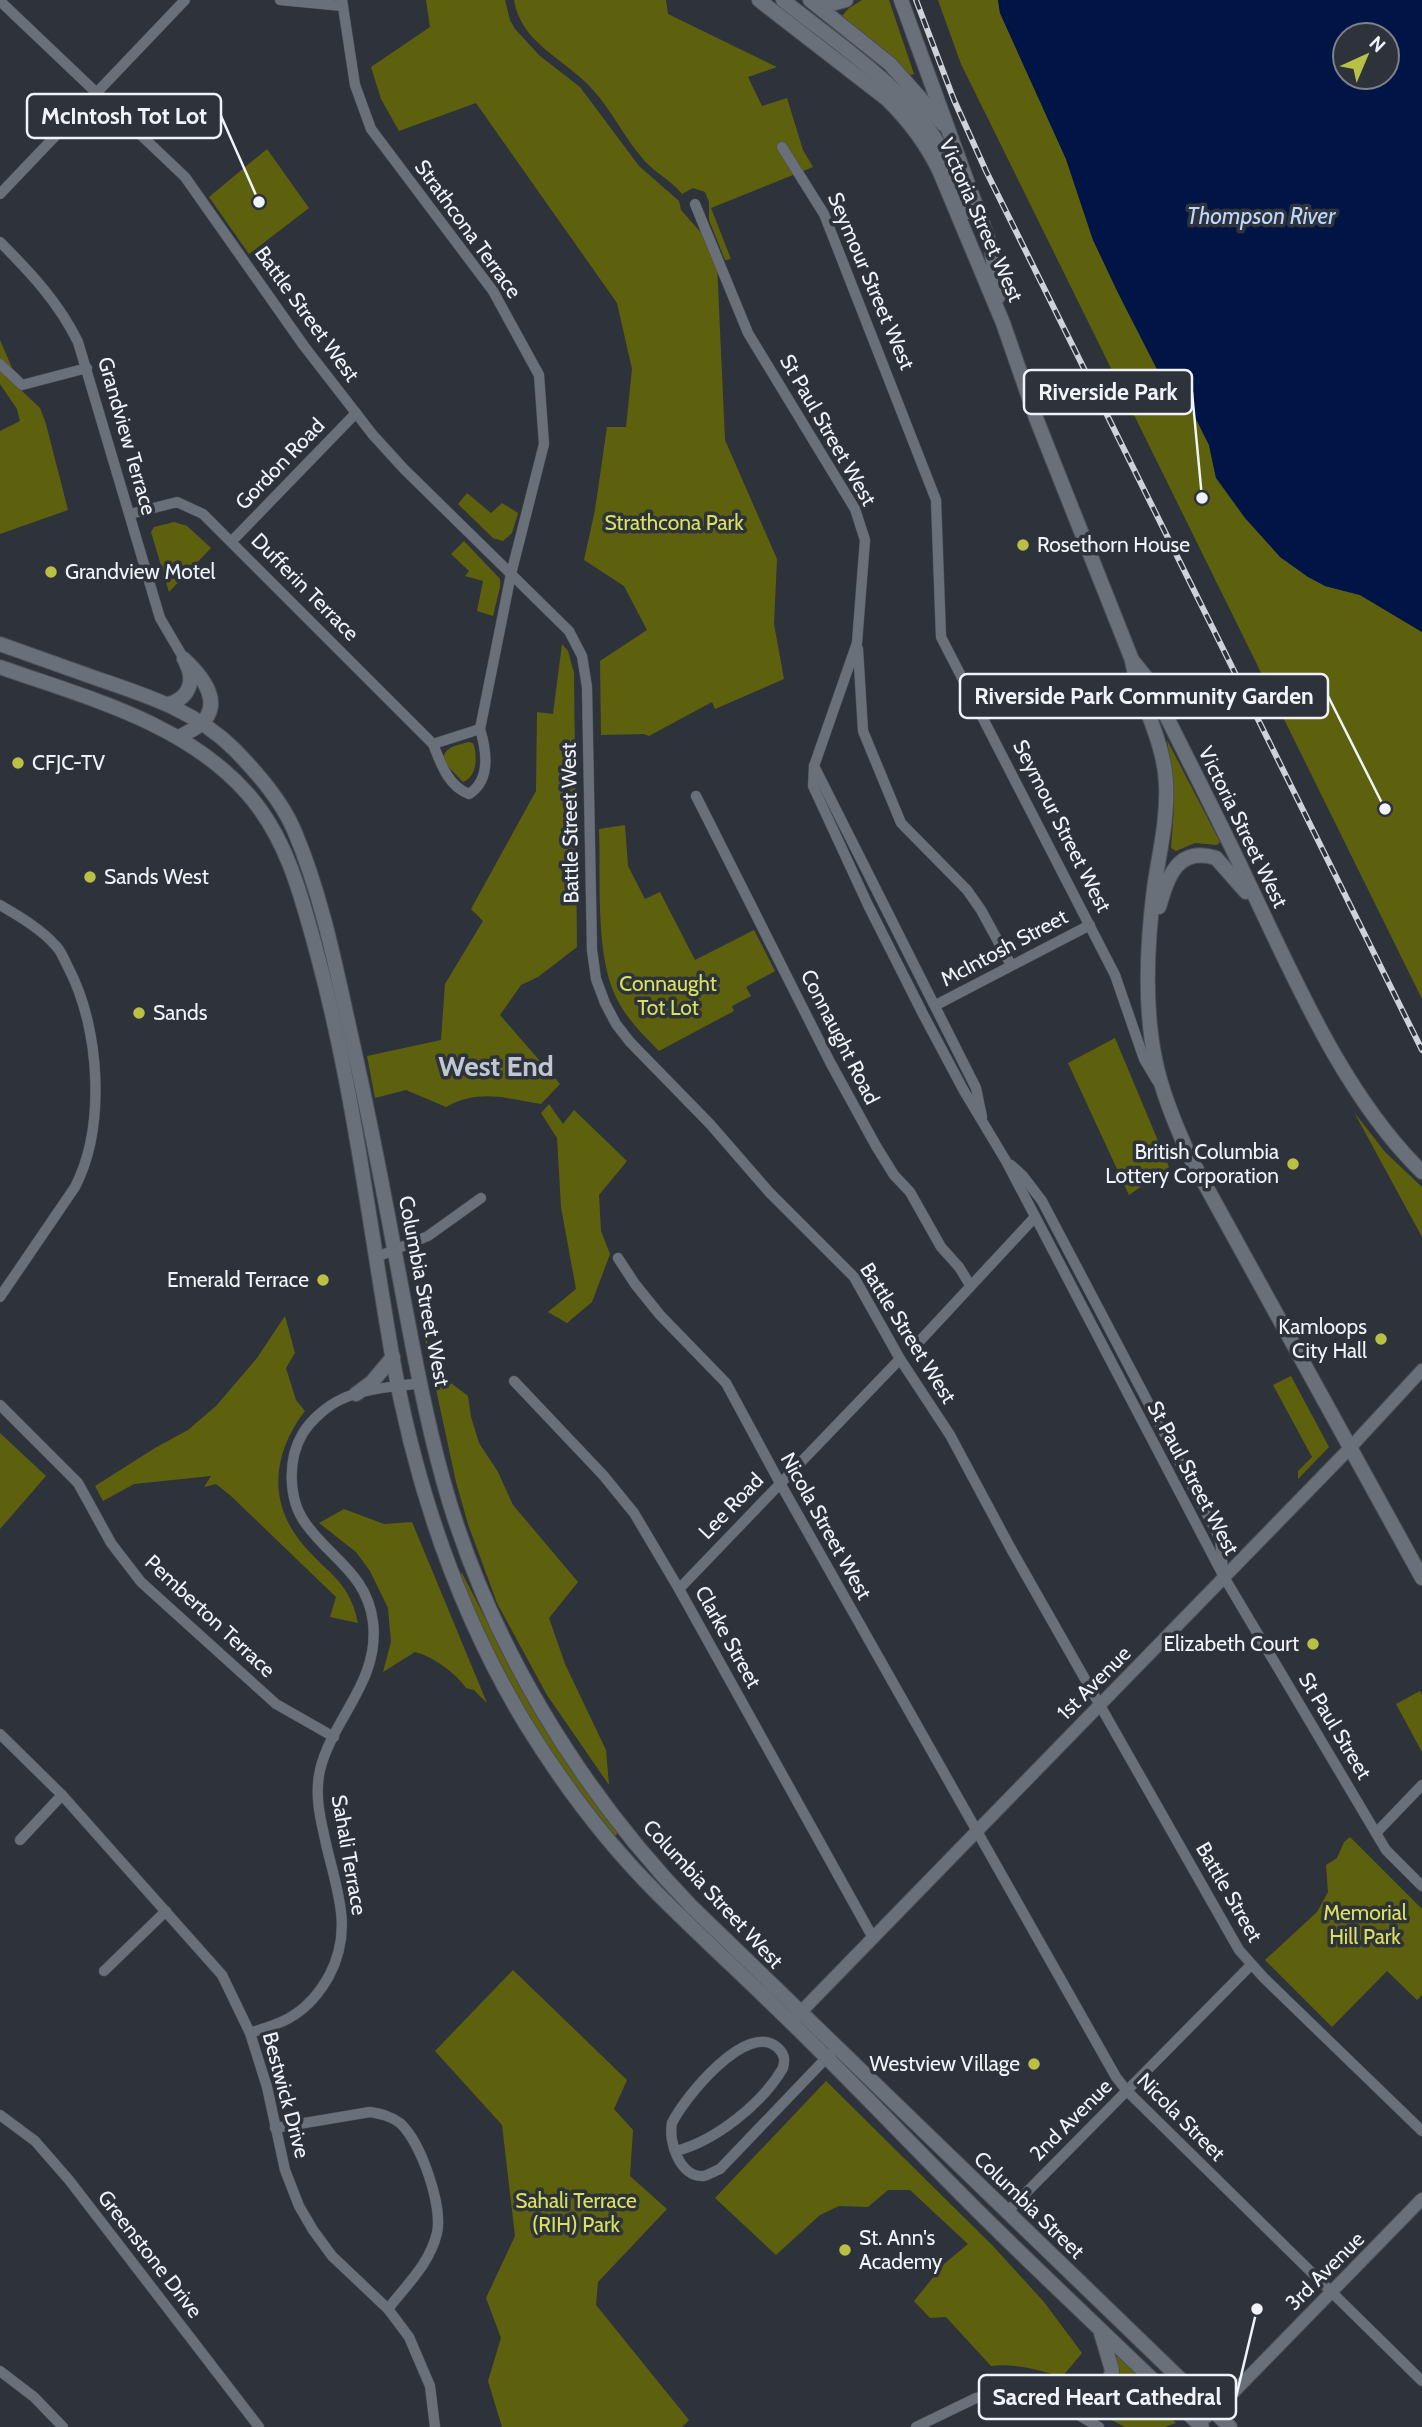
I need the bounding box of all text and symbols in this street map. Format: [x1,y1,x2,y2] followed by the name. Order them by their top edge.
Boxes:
[1331,21,1401,91] north arrow
[1365,31,1390,57] text: N
[27,94,221,138] callout: McIntosh Tot Lot
[41,102,207,130] text: McIntosh Tot Lot
[934,134,1029,305] street label: Victoria Street West
[410,155,527,303] street label: Strathcona Terrace
[823,188,920,373] street label: Seymour Street West
[1187,202,1336,230] water label: Thompson River
[250,241,365,386] street label: Battle Street West
[775,350,882,510] street label: St Paul Street West
[93,354,162,518] street label: Grandview Terrace
[1024,370,1192,414] callout: Riverside Park
[1038,378,1179,406] text: Riverside Park
[230,413,329,514] street label: Gordon Road
[604,510,744,535] park label: Strathcona Park
[246,528,364,646] street label: Dufferin Terrace
[1037,532,1190,557] place label: Rosethorn House
[1015,537,1031,553] marker: Rosethorn House
[65,559,215,584] place label: Grandview Motel
[43,564,59,580] marker: Grandview Motel
[960,674,1328,718] callout: Riverside Park Community Garden
[974,682,1314,710] text: Riverside Park Community Garden
[1008,735,1117,916] street label: Seymour Street West
[556,742,583,904] street label: Battle Street West
[1194,742,1293,912] street label: Victoria Street West
[32,750,105,775] place label: CFJC-TV
[10,755,26,771] marker: CFJC-TV
[104,864,209,889] place label: Sands West
[82,869,98,885] marker: Sands West
[936,904,1072,992] street label: McIntosh Street
[796,965,885,1108] street label: Connaught Road
[619,971,717,1020] park label: Connaught Tot Lot
[153,1000,208,1025] place label: Sands
[131,1005,147,1021] marker: Sands
[438,1049,554,1083] district label: West End
[1105,1139,1279,1188] place label: British Columbia Lottery Corporation
[1285,1156,1301,1172] marker: British Columbia Lottery Corporation
[394,1193,455,1388] street label: Columbia Street West
[855,1258,962,1408] street label: Battle Street West
[167,1267,309,1292] place label: Emerald Terrace
[315,1272,331,1288] marker: Emerald Terrace
[1278,1314,1367,1363] place label: Kamloops City Hall
[1373,1331,1389,1347] marker: Kamloops City Hall
[1142,1397,1245,1559] street label: St Paul Street West
[776,1448,877,1604] street label: Nicola Street West
[693,1467,768,1544] street label: Lee Road
[140,1549,281,1682] street label: Pemberton Terrace
[690,1581,767,1692] street label: Clarke Street
[1163,1631,1299,1656] place label: Elizabeth Court
[1305,1636,1321,1652] marker: Elizabeth Court
[1052,1640,1136,1725] street label: 1st Avenue
[1294,1668,1377,1784] street label: St Paul Street
[327,1793,372,1917] street label: Sahali Terrace
[638,1814,789,1973] street label: Columbia Street West
[1191,1837,1268,1946] street label: Battle Street
[1323,1900,1407,1949] park label: Memorial Hill Park
[258,2029,315,2161] street label: Bestwick Drive
[870,2051,1020,2076] place label: Westview Village
[1026,2056,1042,2072] marker: Westview Village
[1132,2068,1230,2166] street label: Nicola Street
[1024,2073,1117,2166] street label: 2nd Avenue
[969,2146,1090,2263] street label: Columbia Street
[93,2185,208,2323] street label: Greenstone Drive
[515,2188,637,2237] park label: Sahali Terrace (RIH) Park
[859,2225,943,2274] place label: St. Ann's Academy
[1280,2226,1369,2315] street label: 3rd Avenue
[837,2242,853,2258] marker: St. Ann's Academy
[979,2375,1236,2419] callout: Sacred Heart Cathedral
[992,2383,1222,2411] text: Sacred Heart Cathedral

